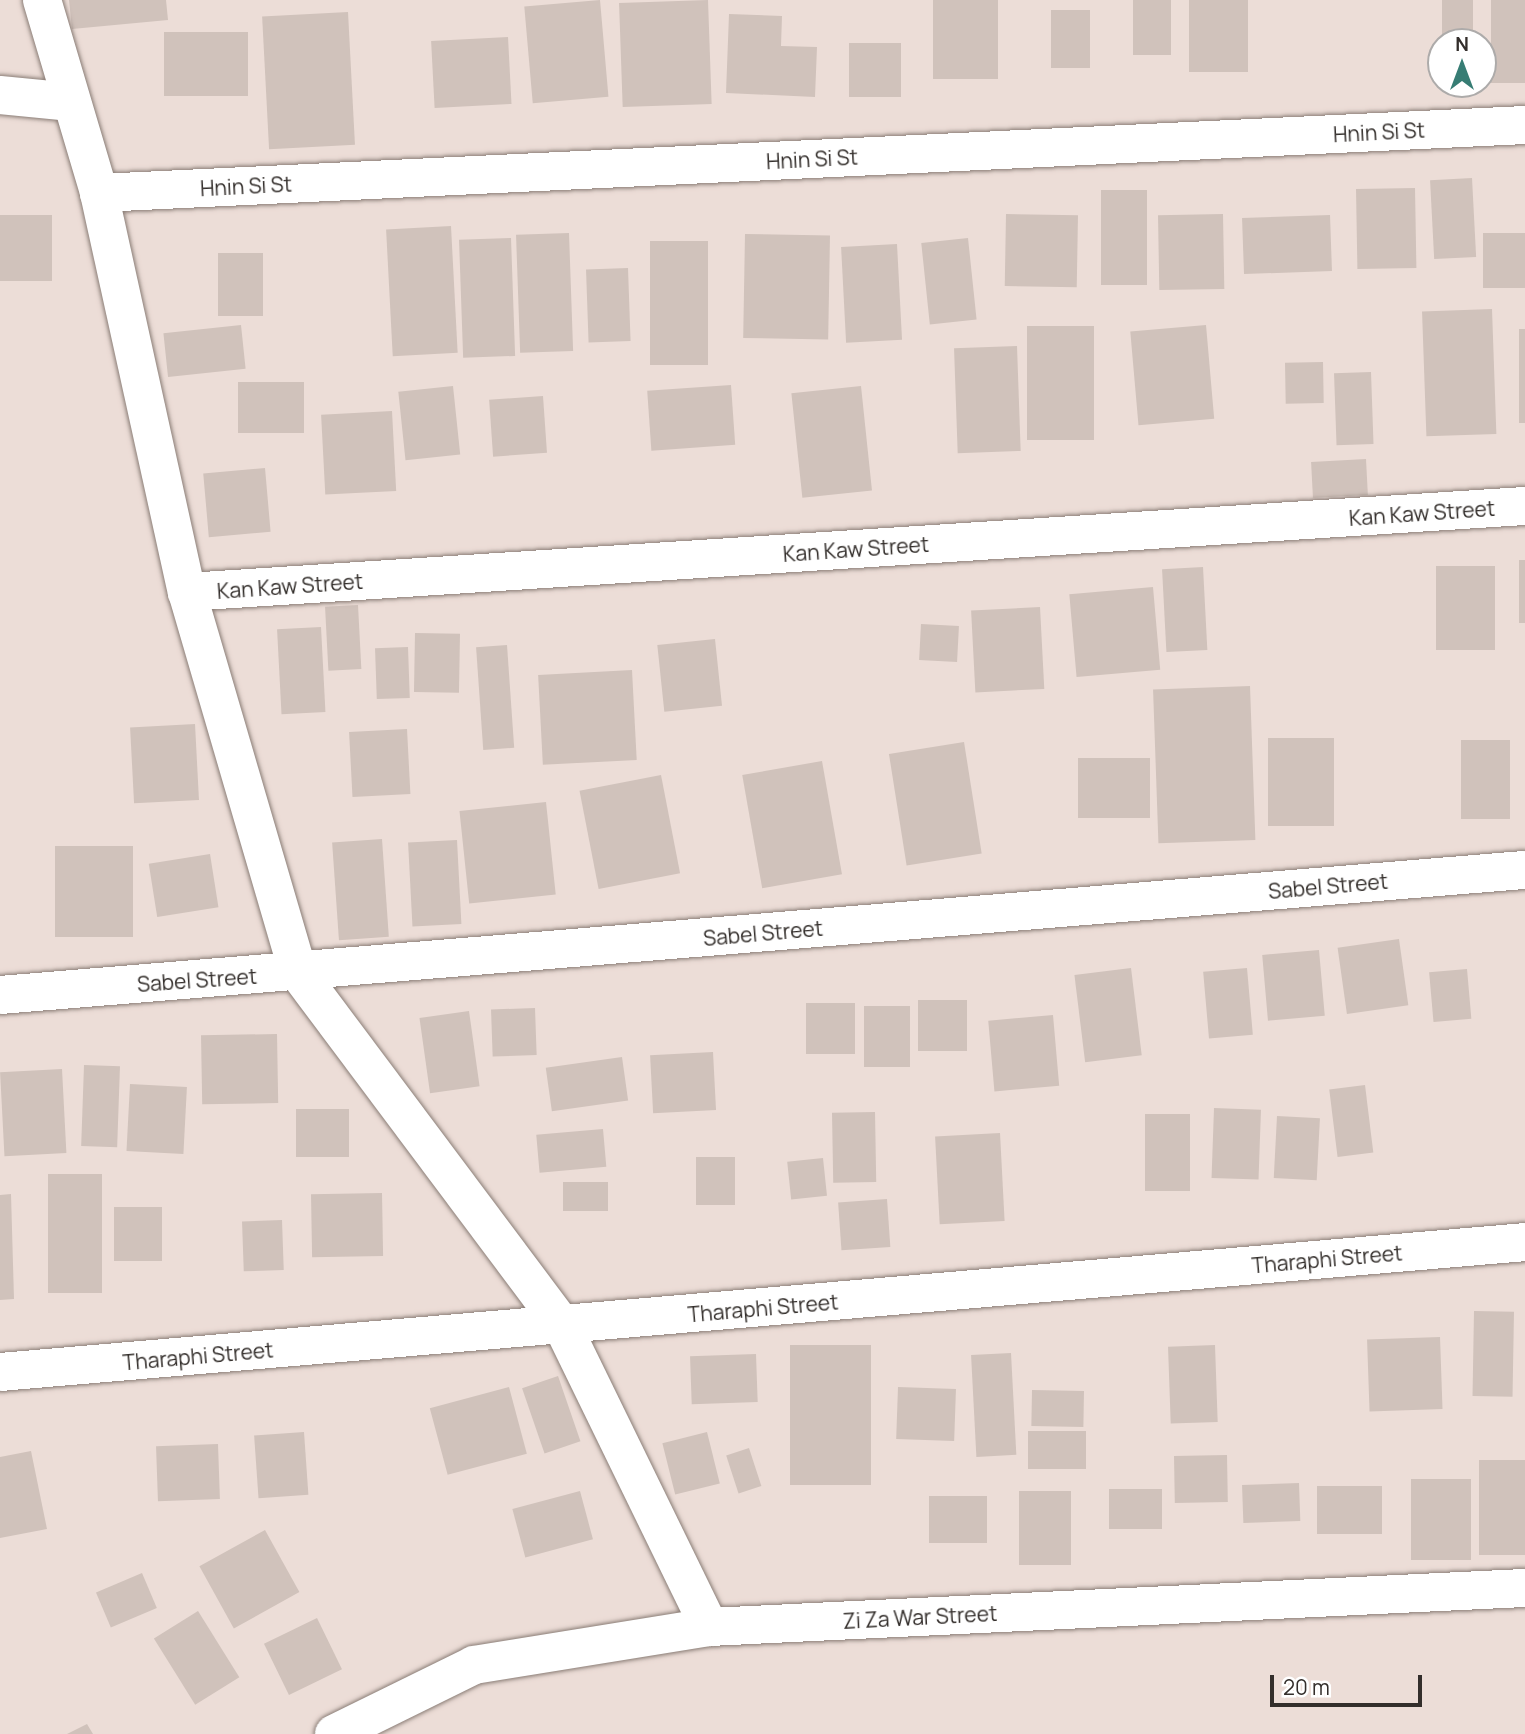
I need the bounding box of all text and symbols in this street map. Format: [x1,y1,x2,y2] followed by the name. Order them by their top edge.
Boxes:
[1427,28,1497,98] north arrow
[1455,31,1469,57] text: N
[1332,117,1426,147] street label: Hnin Si St
[765,144,859,174] street label: Hnin Si St
[199,171,293,201] street label: Hnin Si St
[1348,495,1496,531] street label: Kan Kaw Street
[782,531,930,567] street label: Kan Kaw Street
[216,568,364,604] street label: Kan Kaw Street
[1267,868,1389,904] street label: Sabel Street
[702,915,824,951] street label: Sabel Street
[136,963,258,997] street label: Sabel Street
[1251,1240,1403,1278] street label: Tharaphi Street
[687,1289,839,1327] street label: Tharaphi Street
[122,1337,274,1375] street label: Tharaphi Street
[842,1600,998,1634] street label: Zi Za War Street
[1273,1660,1425,1704] scale bar
[1283,1673,1330,1701] text: 20 m

